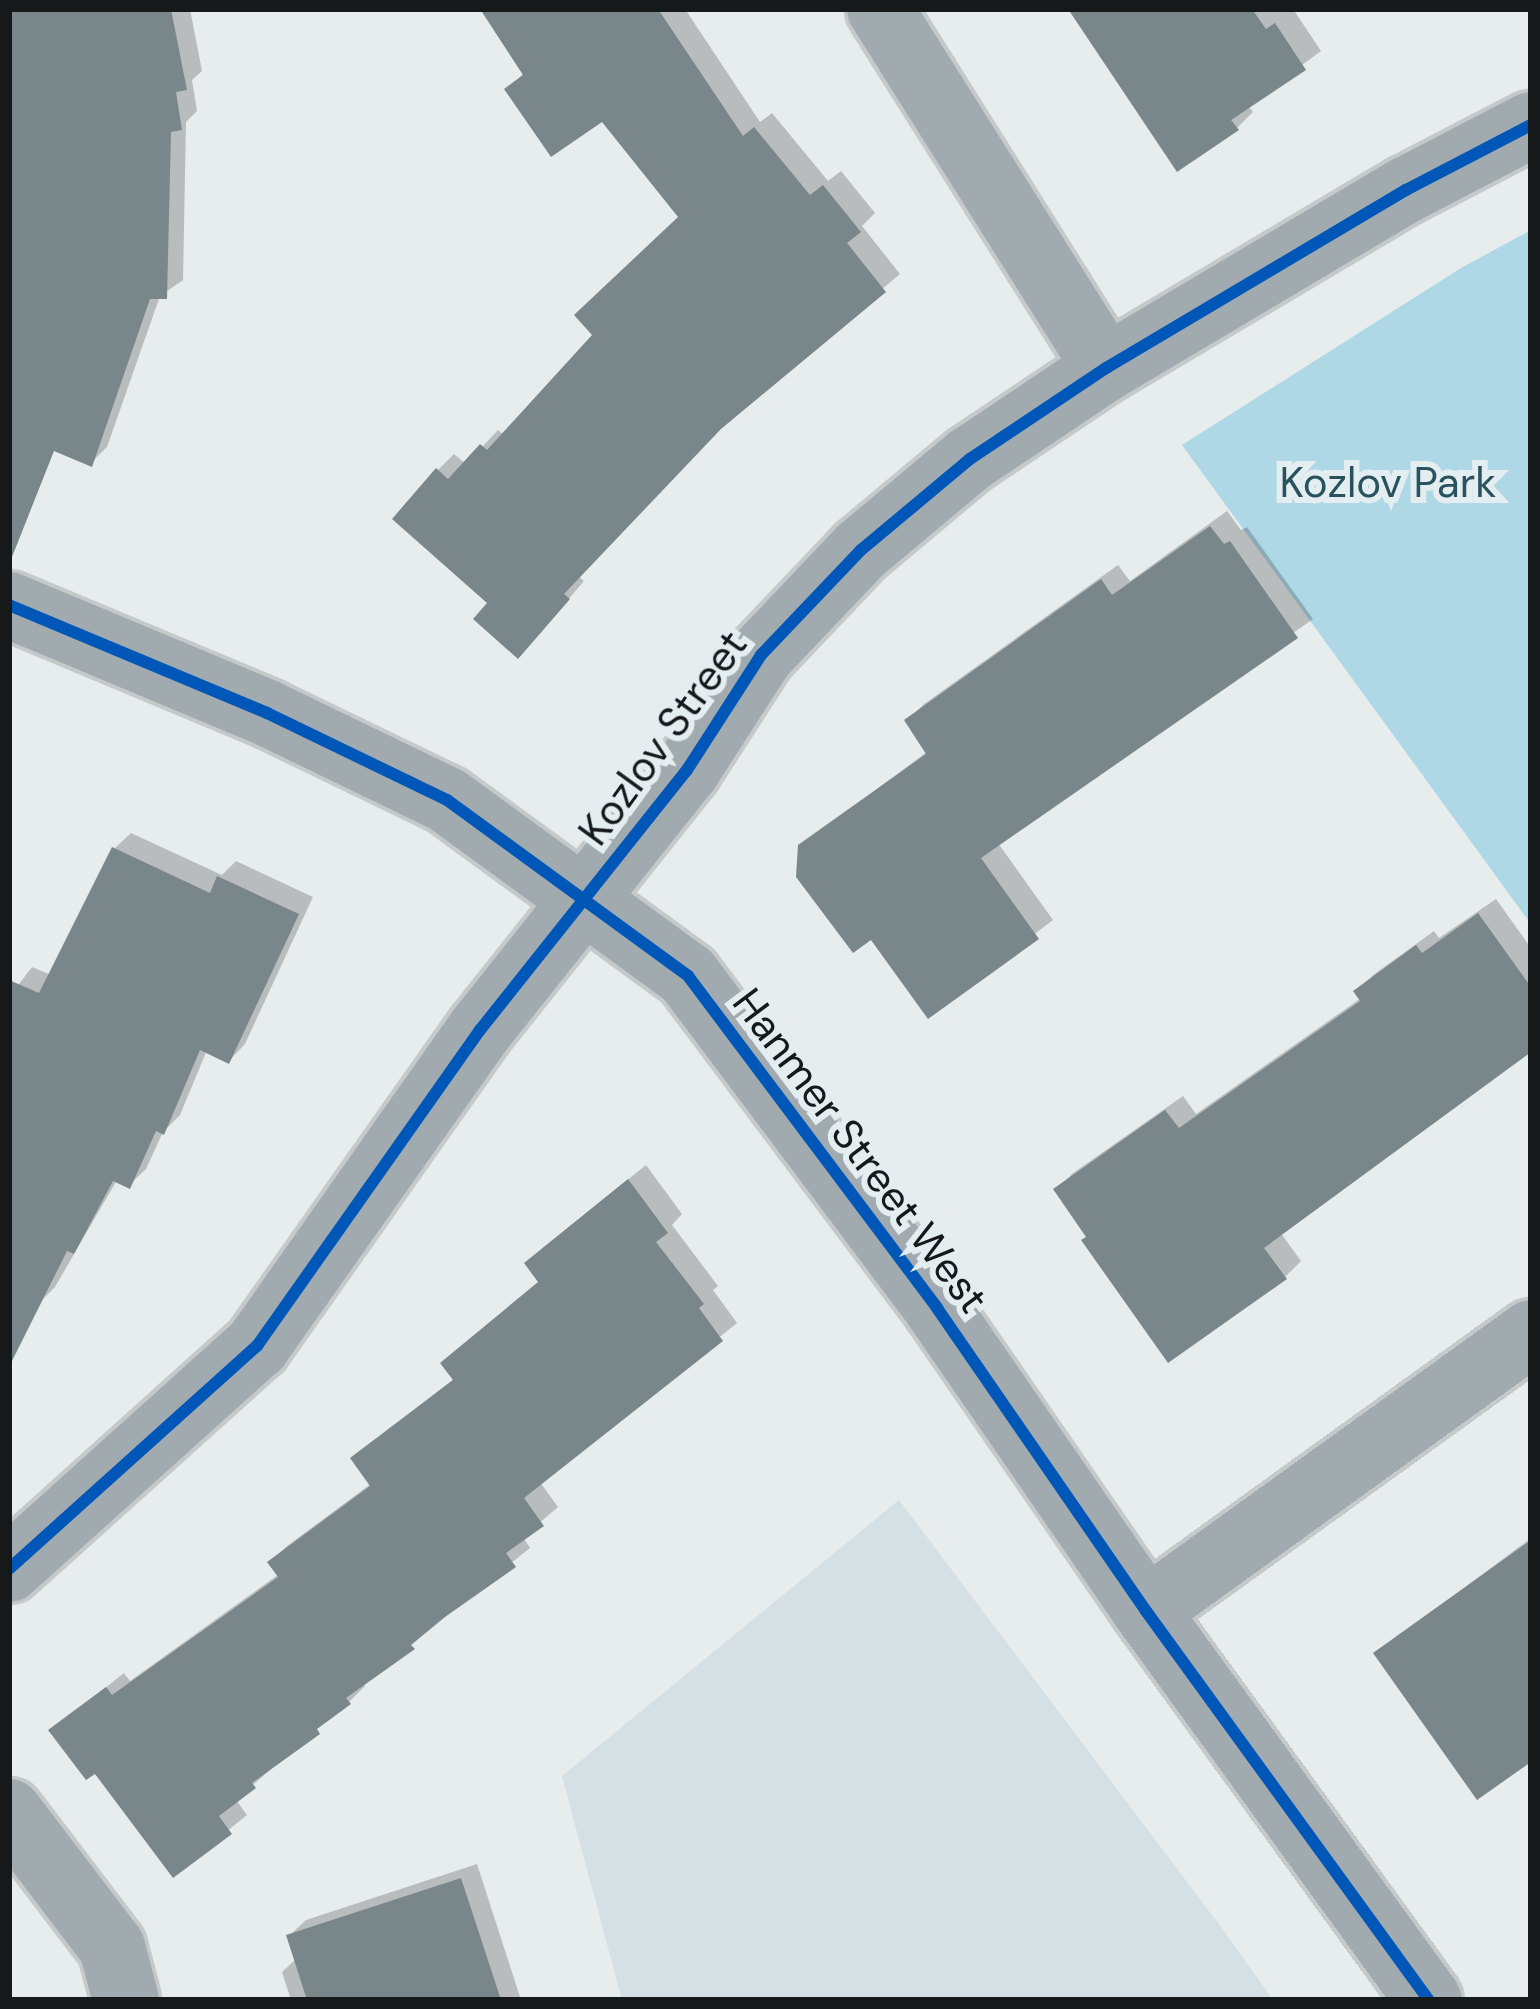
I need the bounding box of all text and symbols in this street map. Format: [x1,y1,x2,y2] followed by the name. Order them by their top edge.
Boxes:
[1280,458,1496,508] park label: Kozlov Park
[568,621,758,855] street label: Kozlov Street
[722,979,998,1323] street label: Hanmer Street West

